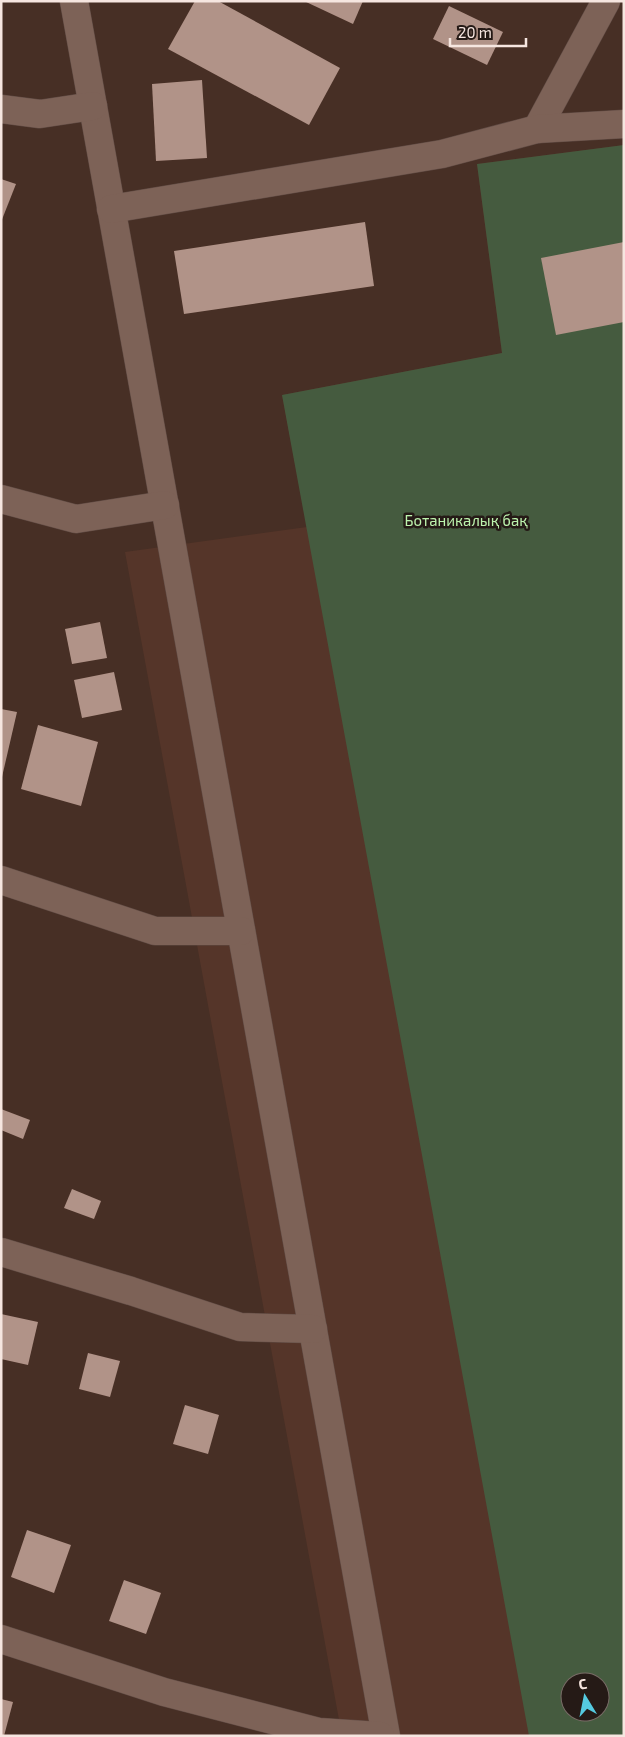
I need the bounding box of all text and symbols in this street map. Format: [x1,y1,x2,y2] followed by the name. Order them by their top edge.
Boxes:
[450,15,526,47] scale bar
[458,23,492,41] text: 20 m
[404,511,528,529] park label: Ботаникалық бақ
[560,1672,610,1722] north arrow
[577,1675,588,1693] text: С

